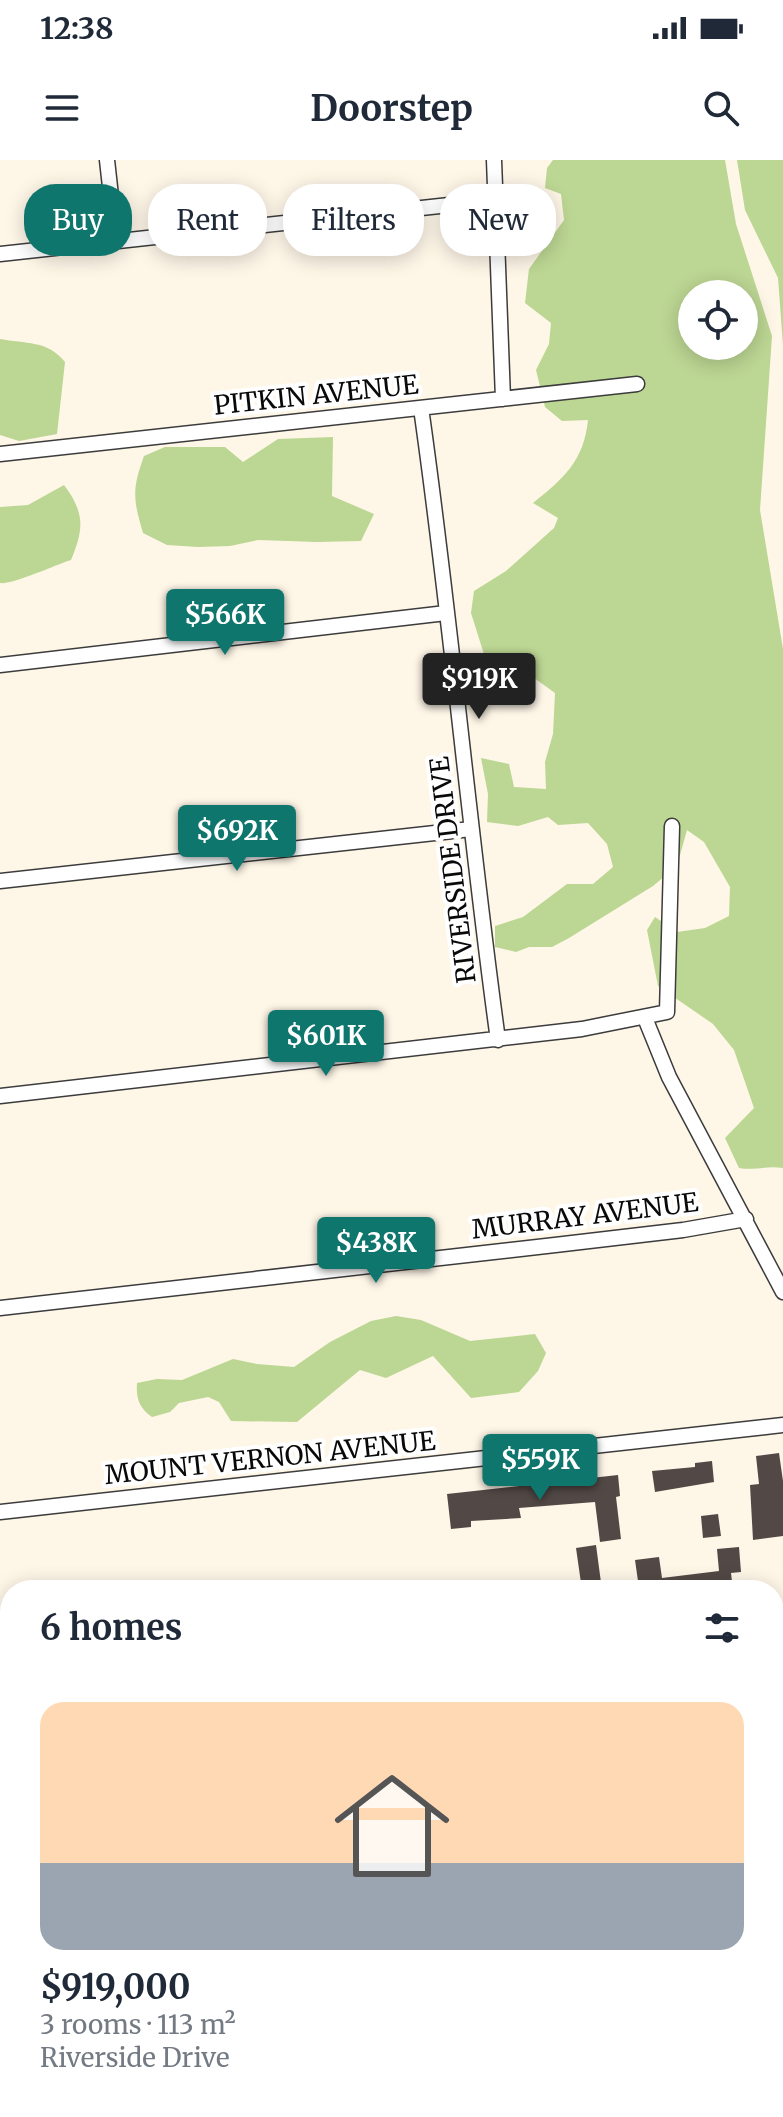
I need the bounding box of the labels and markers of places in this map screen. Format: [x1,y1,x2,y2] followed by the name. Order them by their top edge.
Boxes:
[169,589,281,657] pin: $566K
[423,653,535,721] pin: $919K
[181,805,293,873] pin: $692K
[270,1010,382,1078] pin: $601K
[320,1217,432,1285] pin: $438K
[484,1434,596,1502] pin: $559K

